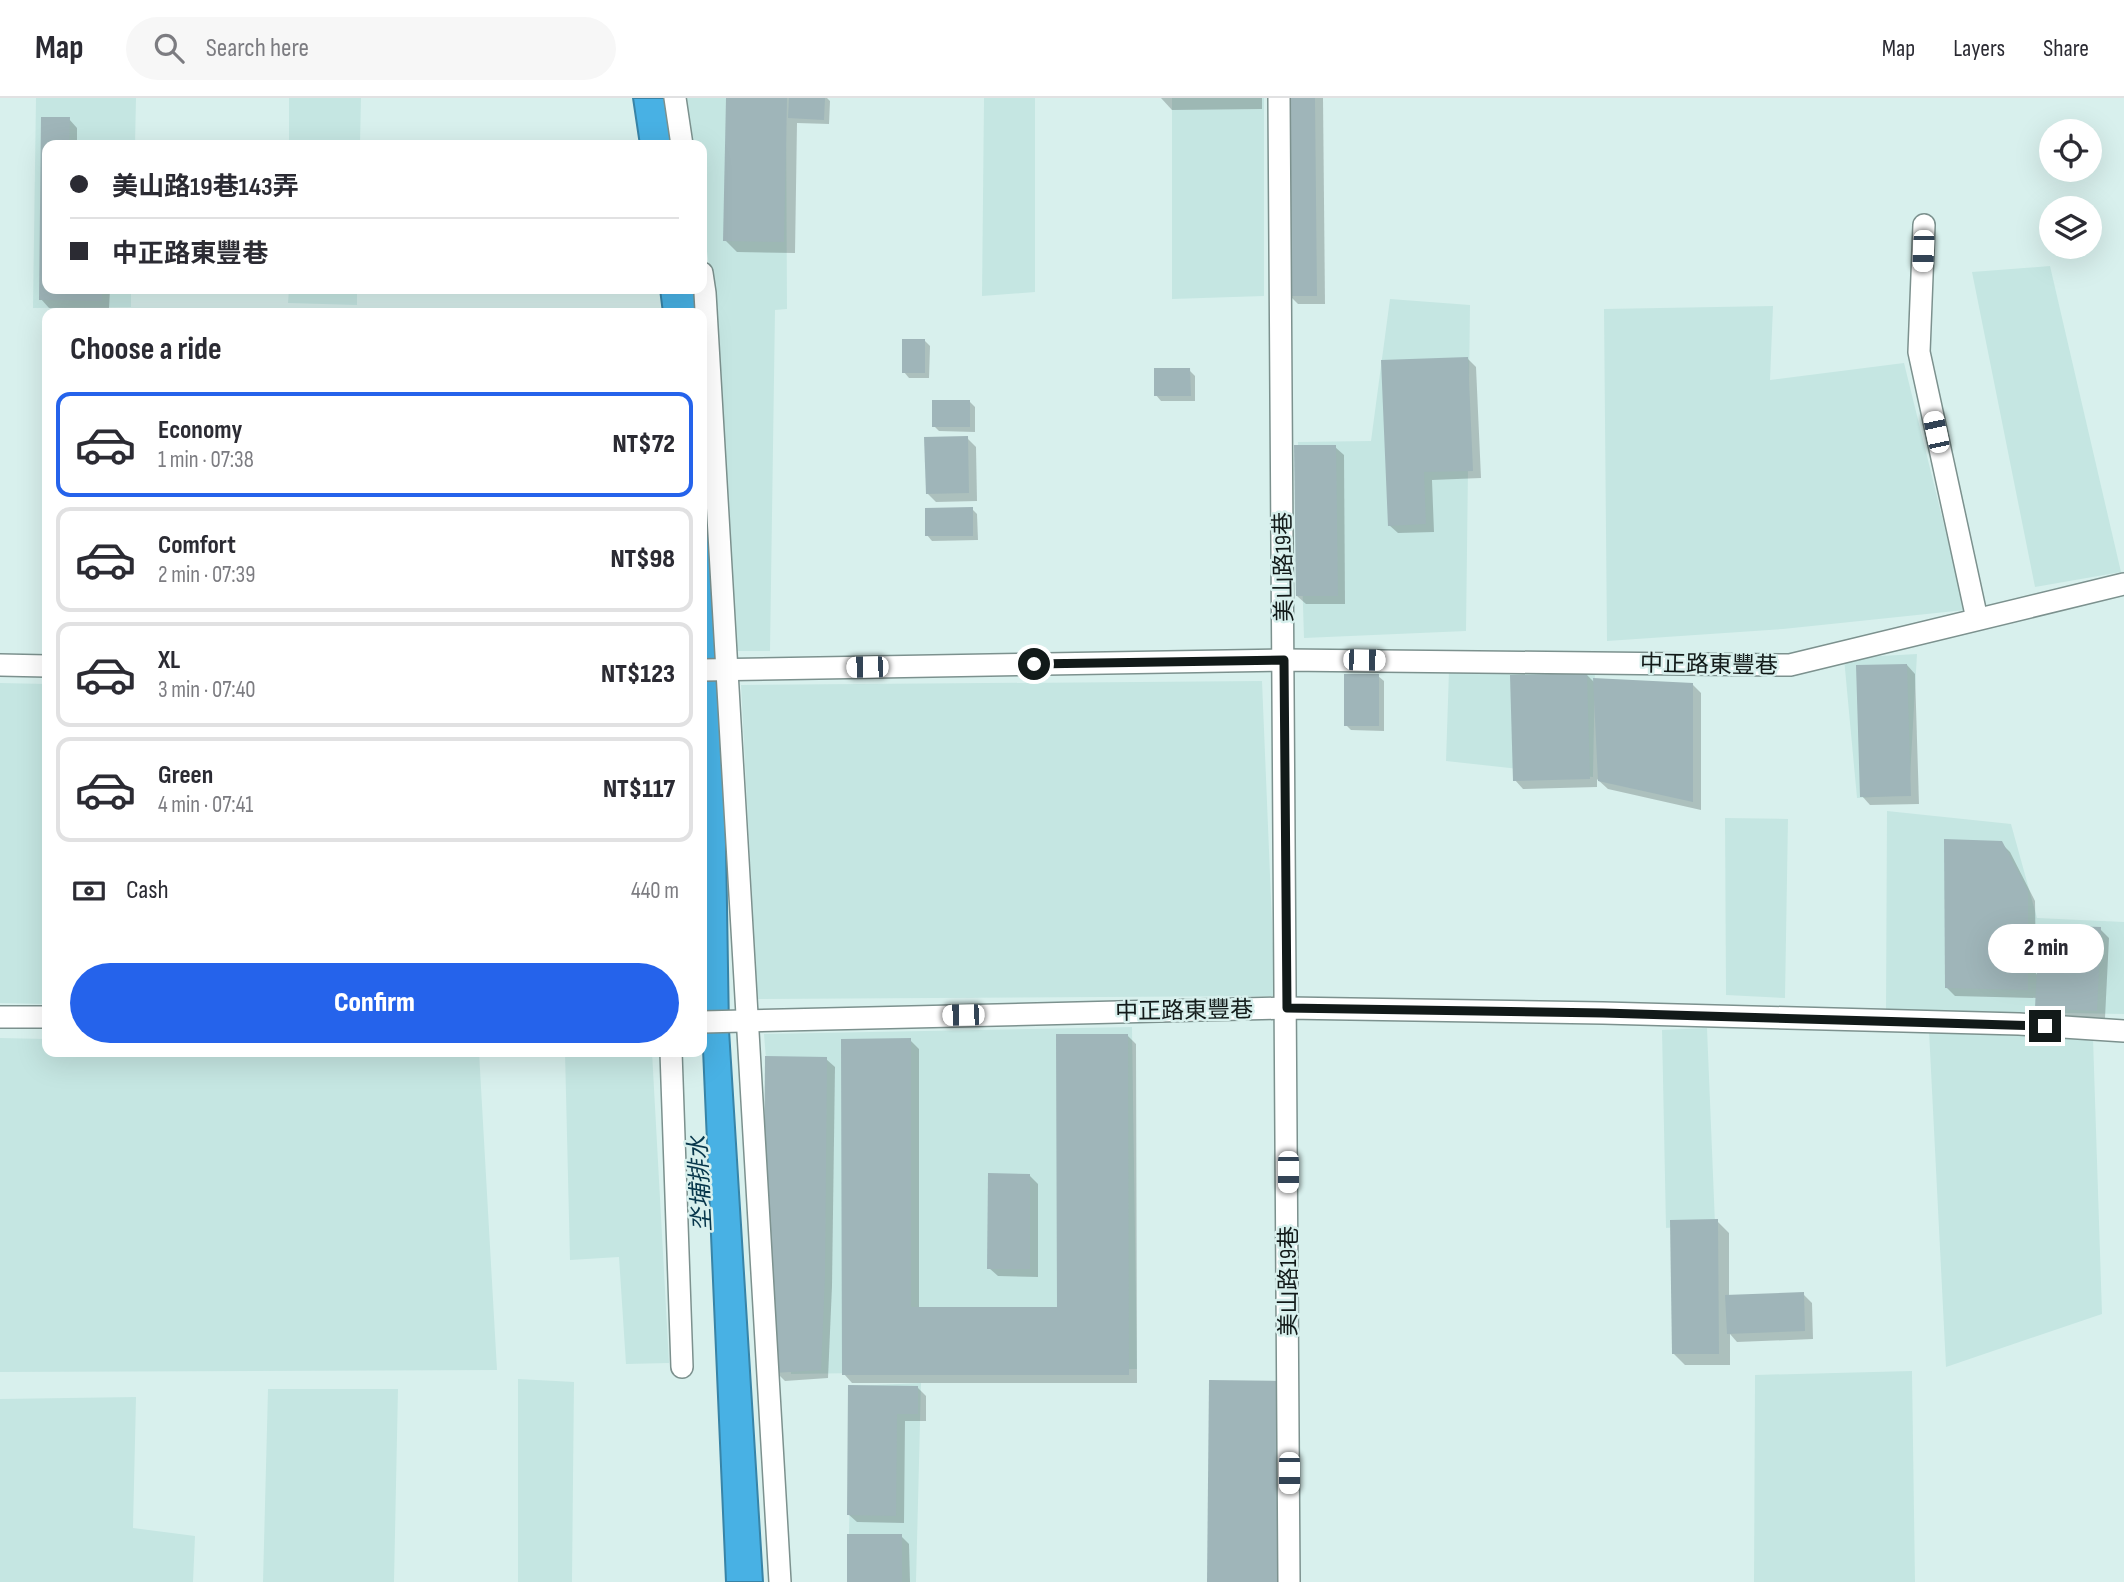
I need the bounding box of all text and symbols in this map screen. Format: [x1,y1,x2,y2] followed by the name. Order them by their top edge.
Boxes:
[126,17,616,80] search box
[35,28,84,68] text: Map
[150,29,188,67] icon: search
[206,33,309,64] text: Search here
[1882,34,1915,63] text: Map
[1953,34,2005,63] text: Layers
[2043,34,2089,63] text: Share
[2039,119,2102,259] map controls
[2039,119,2102,182] button: locate
[112,172,299,203] text: 美山路19巷143弄
[2039,196,2102,259] button: layers
[1912,230,1935,272] car
[112,239,268,270] text: 中正路東豐巷
[70,330,222,369] text: Choose a ride
[1922,409,1951,455] car
[74,413,137,476] icon: car
[158,415,242,446] text: Economy
[612,429,675,460] text: NT$72
[158,446,254,474] text: 1 min · 07:38
[1269,512,1299,622] street label: 美山路19巷
[74,528,137,591] icon: car
[158,530,236,561] text: Comfort
[610,544,675,575] text: NT$98
[158,561,255,589] text: 2 min · 07:39
[74,643,137,706] icon: car
[158,645,180,676] text: XL
[1018,648,1050,680] route start
[1343,649,1386,671] car
[1640,650,1778,680] street label: 中正路東豐巷
[846,656,889,678] car
[601,659,675,690] text: NT$123
[158,676,256,704] text: 3 min · 07:40
[74,758,137,821] icon: car
[158,760,213,791] text: Green
[603,774,675,805] text: NT$117
[158,791,253,819] text: 4 min · 07:41
[70,872,108,910] icon: cash
[126,875,169,906] text: Cash
[631,877,679,905] text: 440 m
[1987,925,2103,974] callout: 2 min
[2024,934,2068,962] text: 2 min
[70,963,679,1043] button: Confirm
[1115,996,1253,1026] street label: 中正路東豐巷
[942,1004,985,1026] car
[2029,1010,2061,1042] route end
[683,1134,717,1233] water label: 坔埔排水
[1278,1151,1299,1193] car
[1275,1226,1303,1336] street label: 美山路19巷
[1279,1452,1300,1494] car

